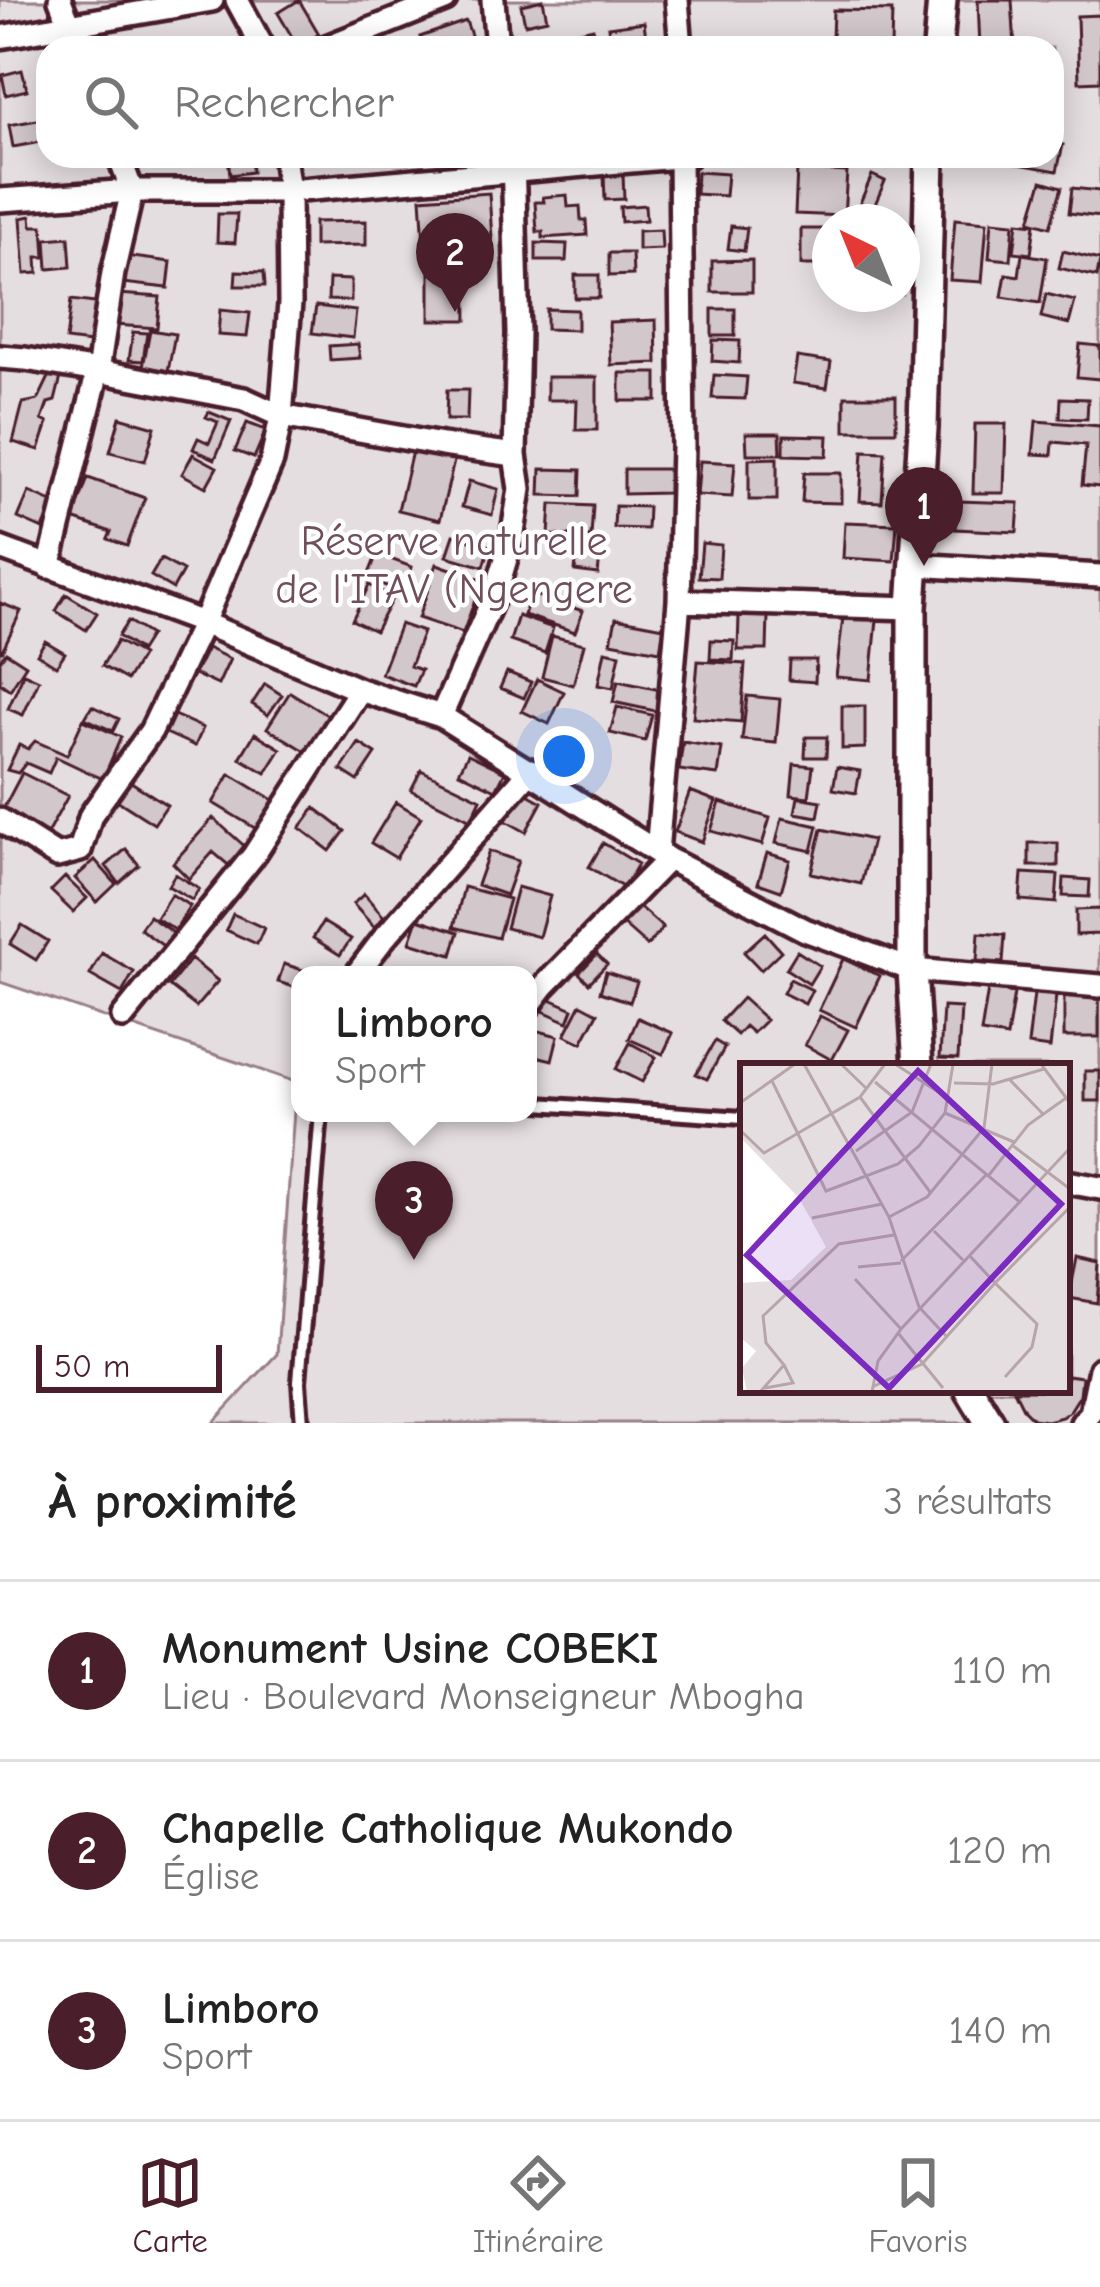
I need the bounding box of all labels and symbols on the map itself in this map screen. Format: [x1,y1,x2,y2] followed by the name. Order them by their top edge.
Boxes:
[812,204,920,312] north arrow
[416,213,494,312] pin: 2
[885,467,963,566] pin: 1
[275,517,633,614] park label: Réserve naturelle de l'ITAV (Ngengere
[534,726,594,786] your location
[740,1063,1070,1393] inset map
[375,1161,453,1260] pin: 3
[36,1339,222,1392] scale bar

